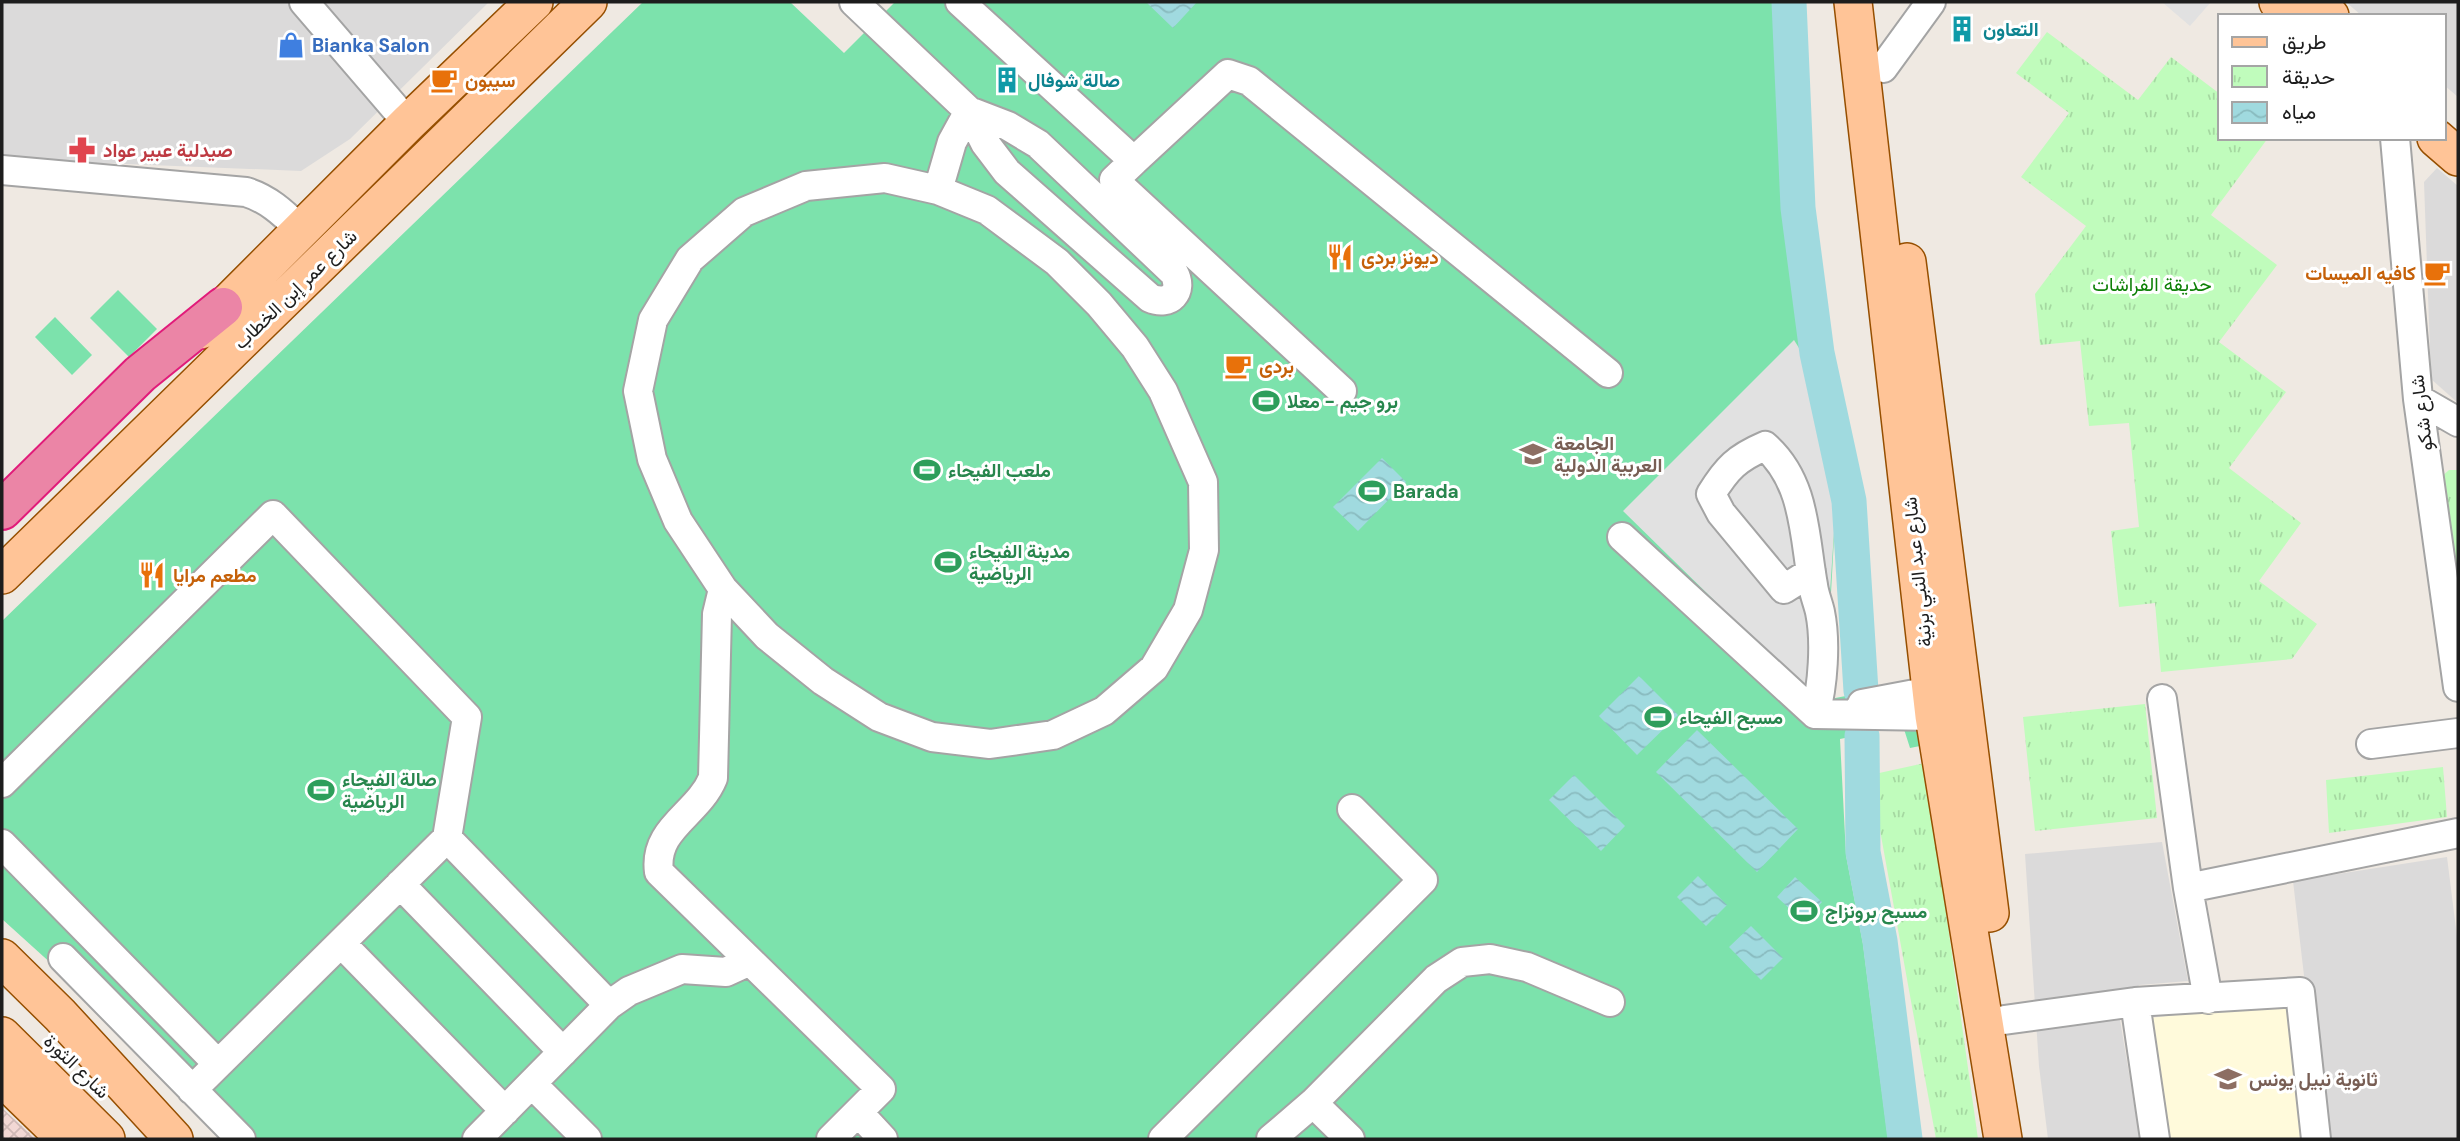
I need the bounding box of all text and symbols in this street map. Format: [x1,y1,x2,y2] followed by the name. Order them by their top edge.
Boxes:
[1947,14,1977,44] building icon: التعاون
[2218,14,2446,140] legend
[1983,17,2039,42] place label: التعاون
[2282,28,2327,56] text: طريق
[276,30,306,60] shop icon: Bianka Salon
[312,33,429,58] place label: Bianka Salon
[2282,63,2335,91] text: حديقة
[429,65,459,95] cafe icon: سيبون
[992,65,1022,95] building icon: صالة شوفال
[465,68,515,93] place label: سيبون
[1028,68,1120,93] place label: صالة شوفال
[2282,98,2316,126] text: مياه
[67,135,97,165] pharmacy icon: صيدلية عبير عواد
[103,138,233,163] place label: صيدلية عبير عواد
[228,224,362,355] street label: شارع عمر إبن الخطاب
[1325,242,1355,272] restaurant icon: ديونز بردى
[1361,245,1439,270] place label: ديونز بردى
[2422,258,2452,288] cafe icon: كافيه الميسات
[2305,261,2416,286] place label: كافيه الميسات
[2092,272,2212,297] park label: حديقة الفراشات
[1223,351,1253,381] cafe icon: بردى
[1259,354,1294,379] place label: بردى
[2404,373,2439,452] street label: شارع شكو
[1251,386,1281,416] sports icon: برو جيم - معلا
[1287,389,1398,414] place label: برو جيم - معلا
[1554,431,1662,478] place label: الجامعة العربية الدولية
[1518,439,1548,469] school or university icon: الجامعة العربية الدولية
[912,455,942,485] sports icon: ملعب الفيحاء
[948,458,1051,483] place label: ملعب الفيحاء
[1357,476,1387,506] sports icon: Barada
[1393,479,1459,504] place label: Barada
[1897,495,1941,648] street label: شارع عبد النبي برنية
[969,539,1070,586] place label: مدينة الفيحاء الرياضية
[933,547,963,577] sports icon: مدينة الفيحاء الرياضية
[137,560,167,590] restaurant icon: مطعم مرايا
[173,563,257,588] place label: مطعم مرايا
[1643,702,1673,732] sports icon: مسبح الفيحاء
[1679,705,1783,731] place label: مسبح الفيحاء
[342,767,437,814] place label: صالة الفيحاء الرياضية
[306,775,336,805] sports icon: صالة الفيحاء الرياضية
[1789,896,1819,926] sports icon: مسبح برونزاج
[1825,899,1927,925] place label: مسبح برونزاج
[38,1029,115,1104] street label: شارع الثورة
[2213,1064,2243,1094] school or university icon: ثانوية نبيل يونس
[2249,1067,2378,1092] place label: ثانوية نبيل يونس

